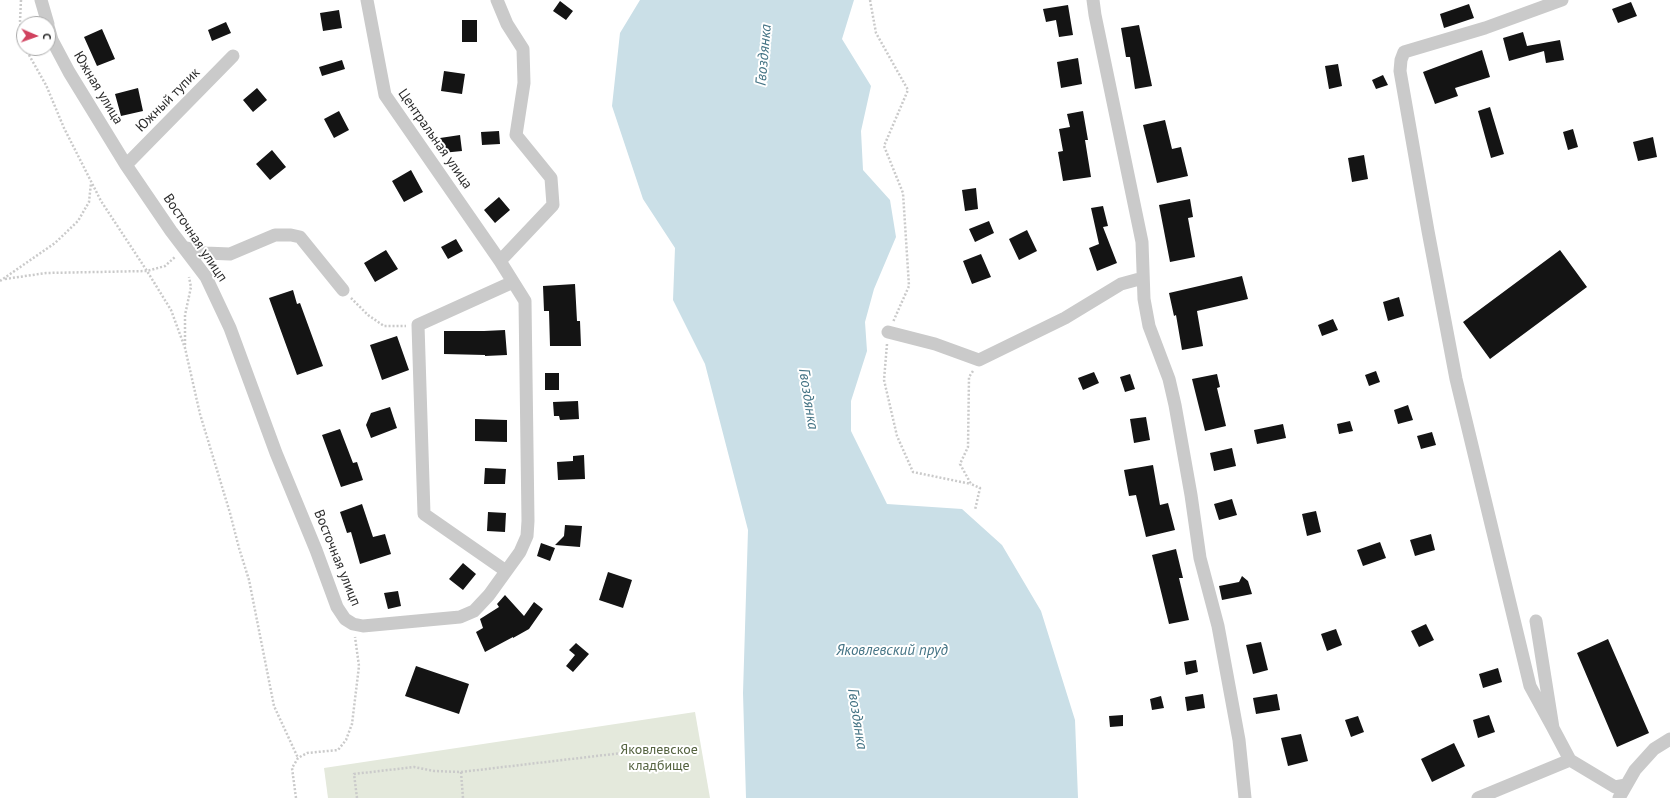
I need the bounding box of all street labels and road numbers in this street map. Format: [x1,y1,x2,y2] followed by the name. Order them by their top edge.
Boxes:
[70,48,126,128] street label: Южная улица
[132,64,204,136] street label: Южный тупик
[394,86,476,192] street label: Центральная улица
[159,191,231,285] street label: Восточная улицп
[310,507,364,609] street label: Восточная улицп

